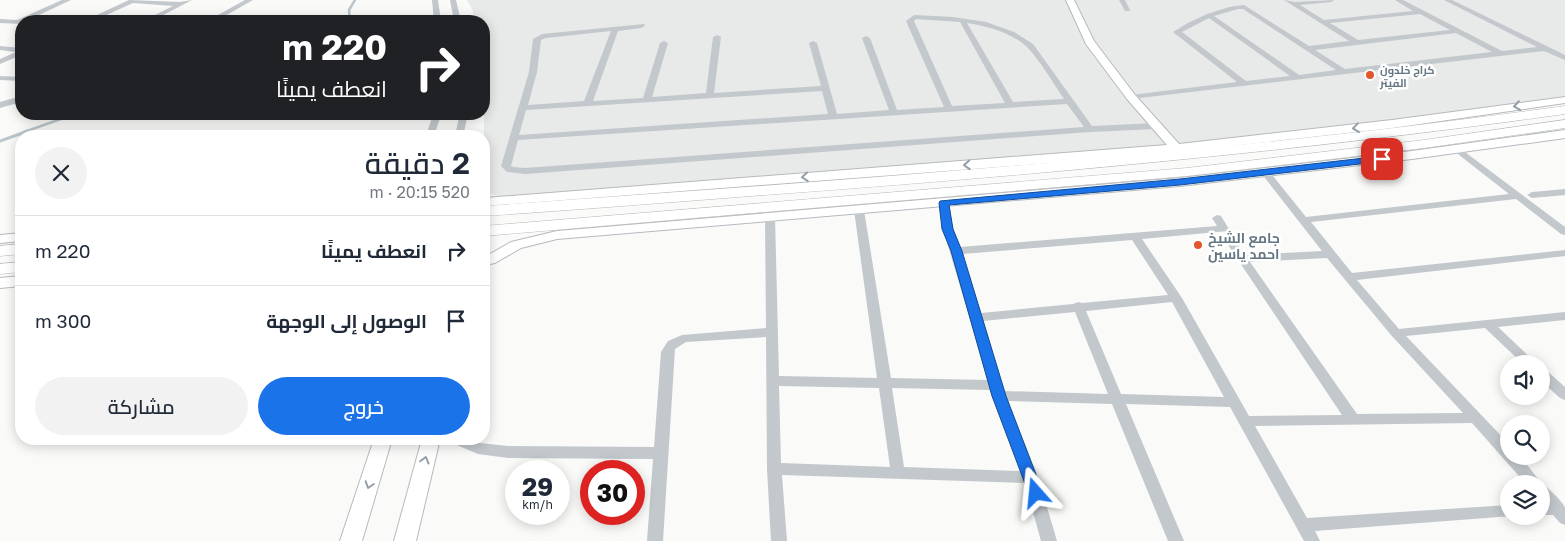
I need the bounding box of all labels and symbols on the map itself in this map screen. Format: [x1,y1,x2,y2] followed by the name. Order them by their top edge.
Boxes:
[1379,63,1435,90] place label: كراج خلدون الفيتر
[1364,69,1376,81] marker: كراج خلدون الفيتر
[1512,101,1521,111] one-way arrow
[1351,122,1359,133] one-way arrow
[1361,138,1403,180] pin
[963,159,971,170] one-way arrow
[801,171,809,182] one-way arrow
[1208,229,1280,263] place label: جامع الشيخ احمد ياسين
[1192,239,1204,251] marker: جامع الشيخ احمد ياسين
[419,455,430,464] one-way arrow
[580,460,645,525] speed limit sign: 30
[1009,466,1061,518] position arrow
[364,481,374,489] one-way arrow

